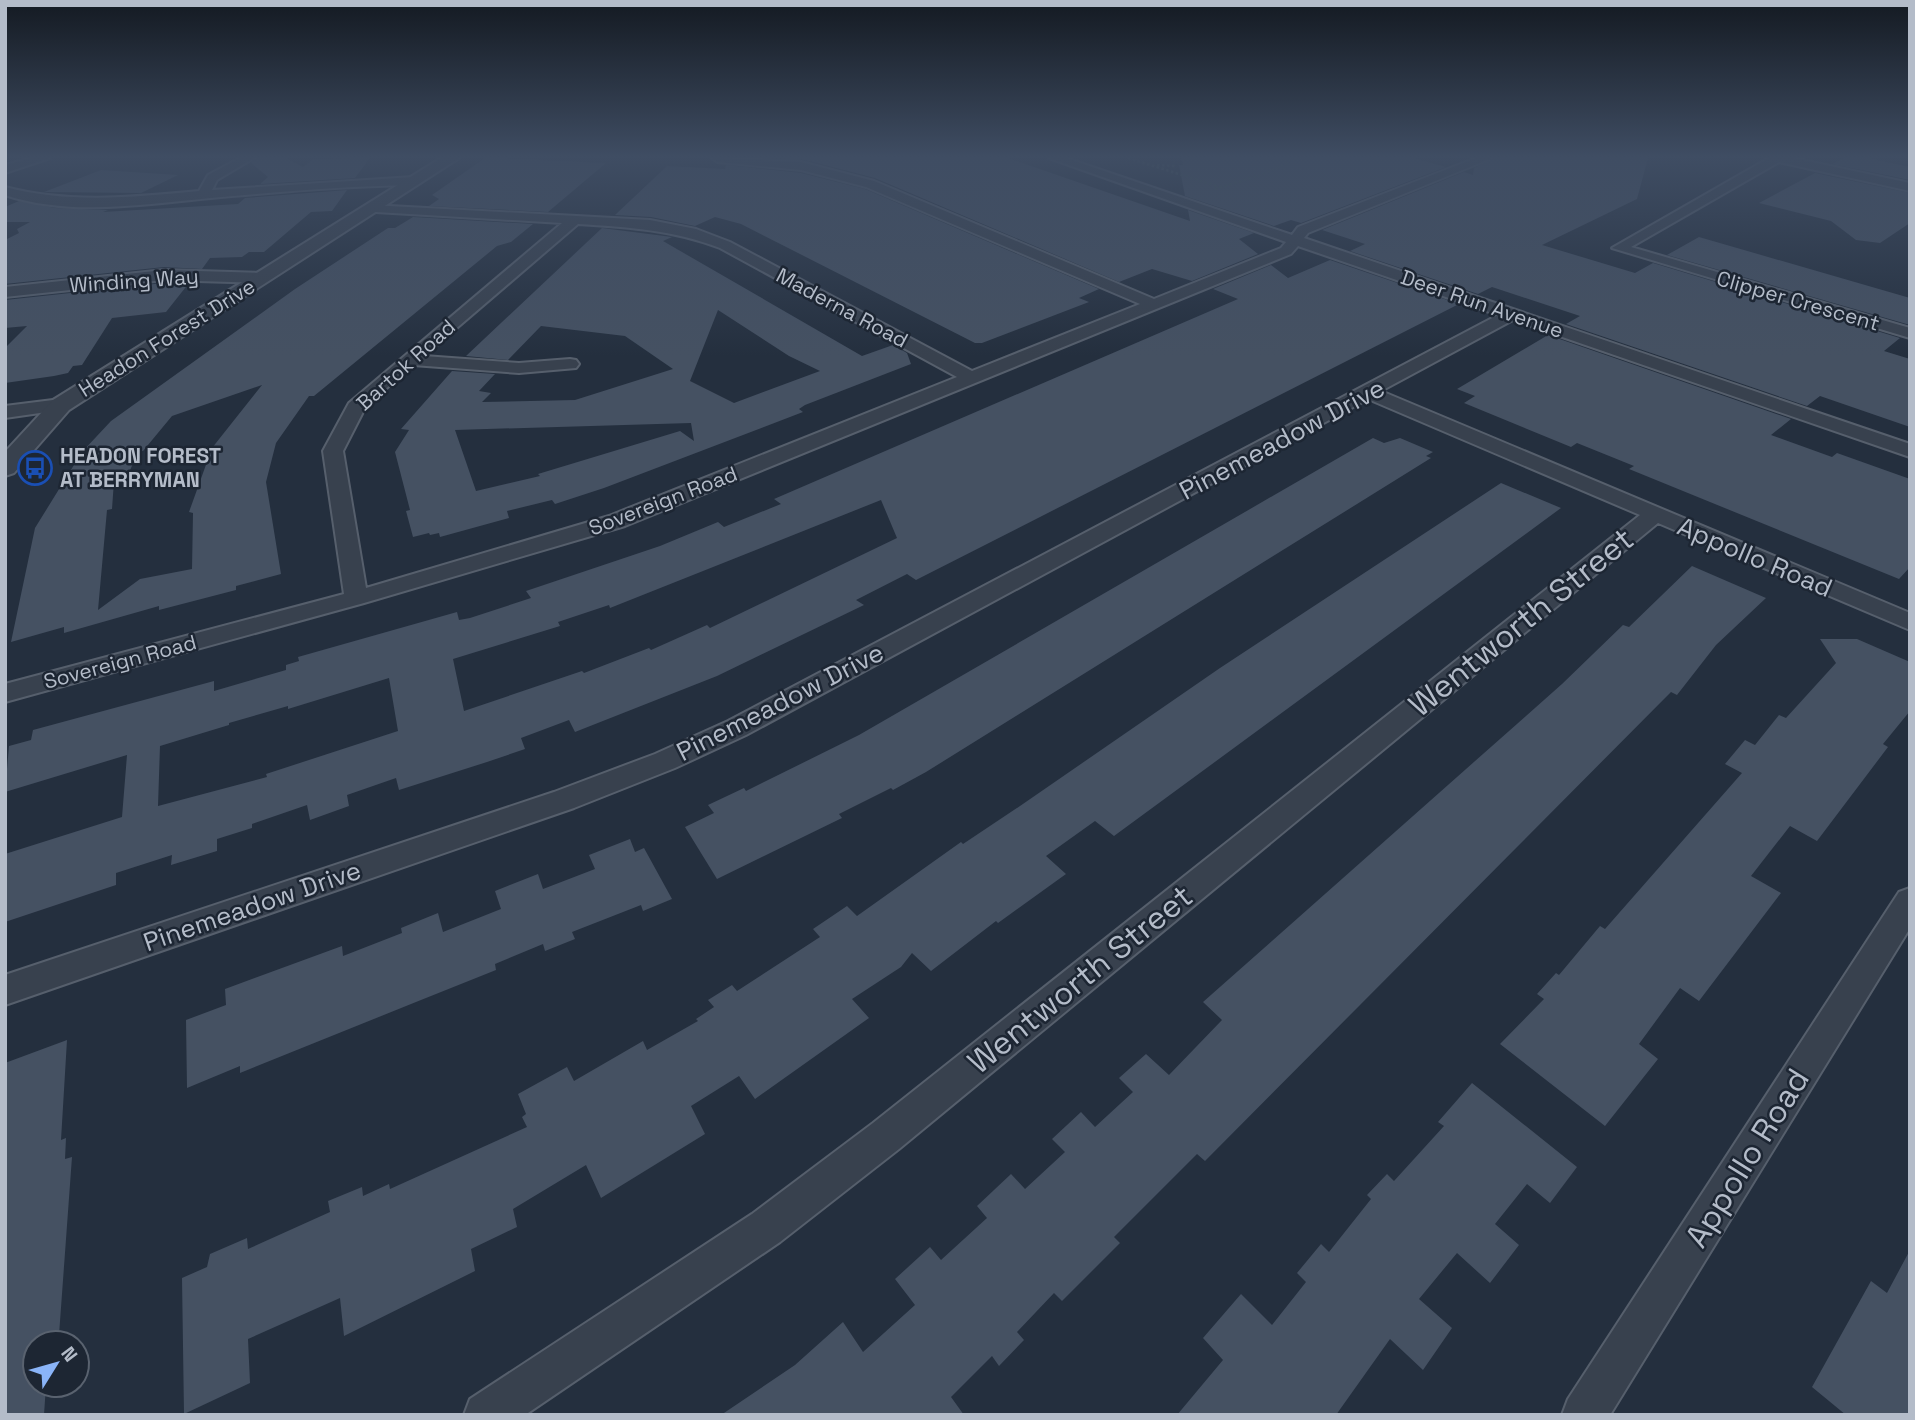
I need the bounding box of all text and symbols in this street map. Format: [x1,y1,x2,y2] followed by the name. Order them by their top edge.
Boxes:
[772,261,913,354] street label: Maderna Road
[68,263,199,298] street label: Winding Way
[1397,263,1567,344] street label: Deer Run Avenue
[1714,264,1883,337] street label: Clipper Crescent
[73,272,260,403] street label: Headon Forest Drive
[350,313,461,416] street label: Bartok Road
[1173,370,1391,508] street label: Pinemeadow Drive
[60,442,221,493] place label: HEADON FOREST AT BERRYMAN
[16,449,54,487] bus stop icon: HEADON FOREST AT BERRYMAN
[585,460,741,541] street label: Sovereign Road
[1672,509,1838,605] street label: Appollo Road
[1400,519,1642,725] street label: Wentworth Street
[40,628,199,695] street label: Sovereign Road
[671,635,889,769] street label: Pinemeadow Drive
[139,853,365,959] street label: Pinemeadow Drive
[959,876,1201,1082] street label: Wentworth Street
[1676,1061,1818,1255] street label: Appollo Road
[21,1329,91,1399] north arrow
[55,1341,83,1367] text: N

